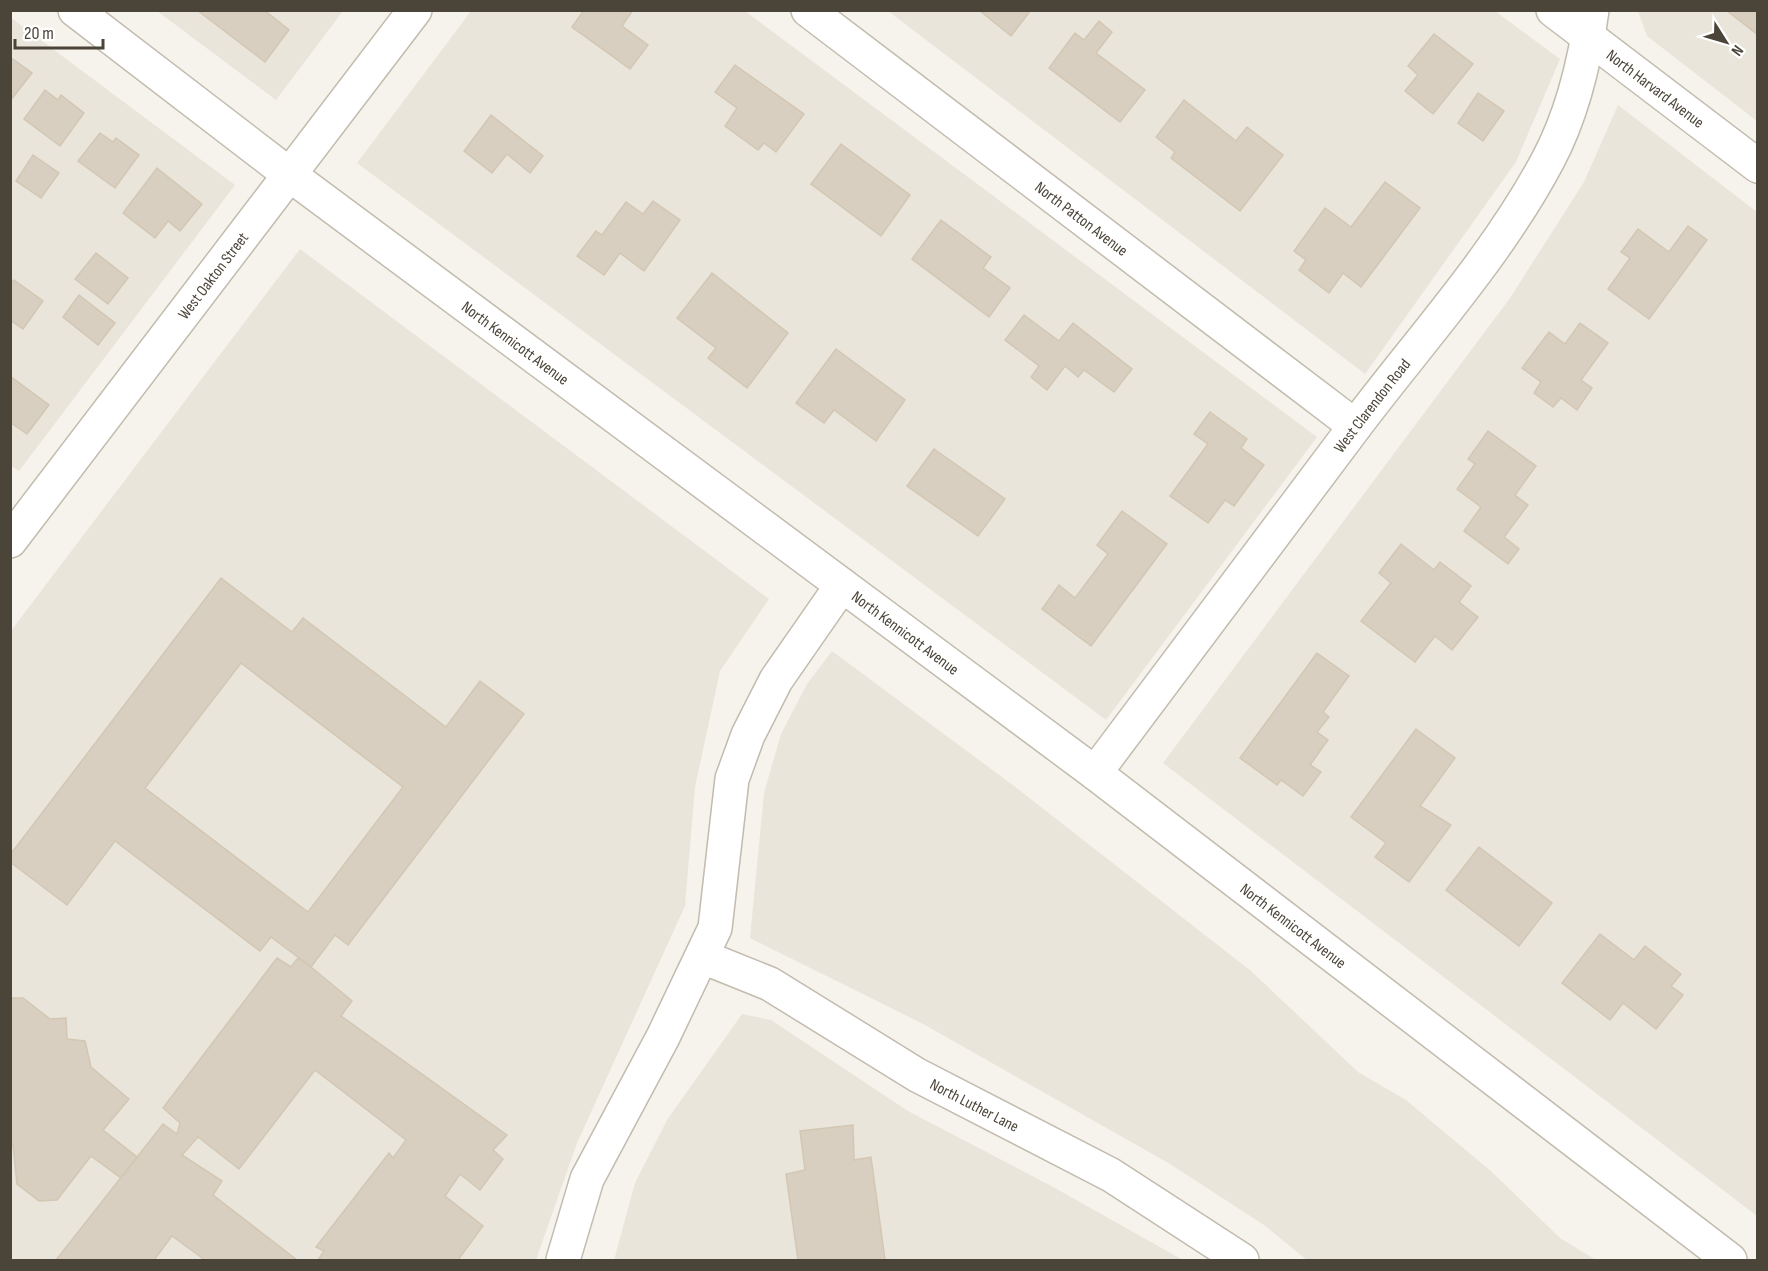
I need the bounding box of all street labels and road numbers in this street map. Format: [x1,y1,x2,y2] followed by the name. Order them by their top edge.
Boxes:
[1602,46,1707,133] street label: North Harvard Avenue
[1031,178,1131,261] street label: North Patton Avenue
[175,229,253,324] street label: West Oakton Street
[457,298,572,390] street label: North Kennicott Avenue
[1330,356,1415,457] street label: West Clarendon Road
[848,588,962,680] street label: North Kennicott Avenue
[1236,880,1349,973] street label: North Kennicott Avenue
[926,1075,1022,1137] street label: North Luther Lane

